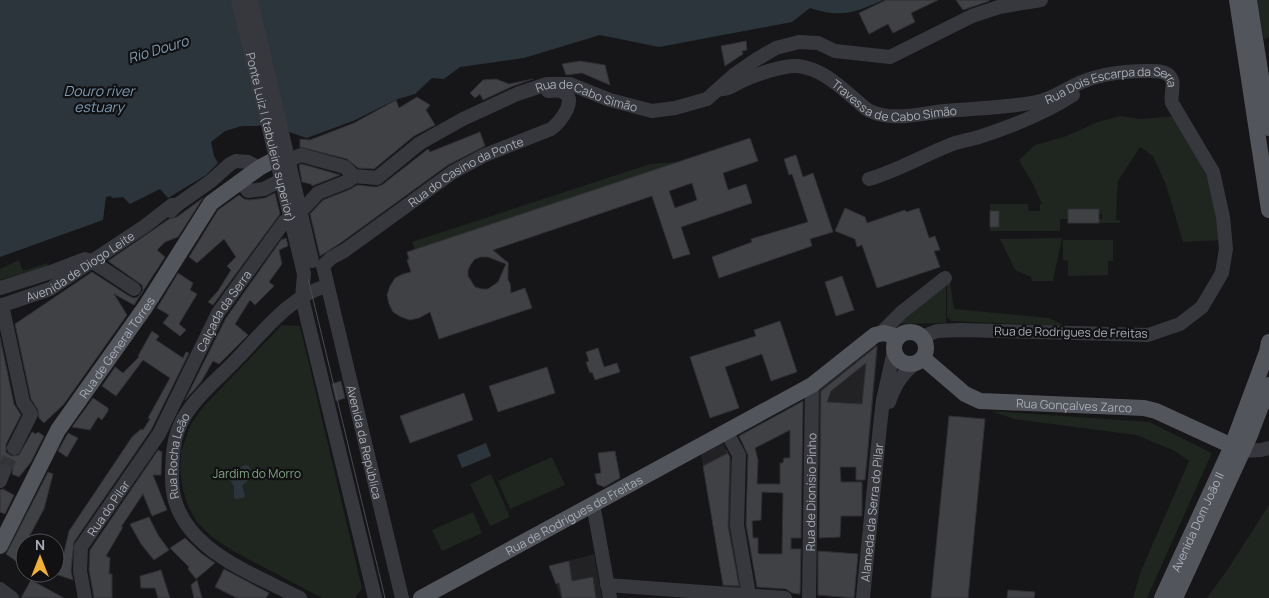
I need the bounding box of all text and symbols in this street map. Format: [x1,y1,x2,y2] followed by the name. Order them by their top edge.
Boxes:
[125,31,191,67] water label: Rio Douro
[242,51,300,224] street label: Ponte Luiz I (tabuleiro superior)
[1042,62,1181,108] street label: Rua Dois Escarpa da Serra
[533,75,640,115] street label: Rua de Cabo Simão
[829,75,958,125] street label: Travessa de Cabo Simão
[64,81,136,116] water label: Douro river estuary
[404,132,526,211] street label: Rua do Casino da Ponte
[23,227,138,305] street label: Avenida de Diogo Leite
[192,267,255,355] street label: Calçada da Serra
[75,293,158,402] street label: Rua de General Torres
[994,322,1148,342] street label: Rua de Rodrigues de Freitas
[343,383,387,501] street label: Avenida da República
[1016,394,1132,416] street label: Rua Gonçalves Zarco
[163,409,194,501] street label: Rua Rocha Leão
[801,433,820,551] street label: Rua de Dionísio Pinho
[856,442,887,582] street label: Alameda da Serra do Pilar
[213,465,301,482] park label: Jardim do Morro
[1167,469,1227,574] street label: Avenida Dom João II
[502,471,645,559] street label: Rua de Rodrigues de Freitas
[83,476,134,539] street label: Rua do Pilar
[15,533,65,583] north arrow
[35,535,45,554] text: N

